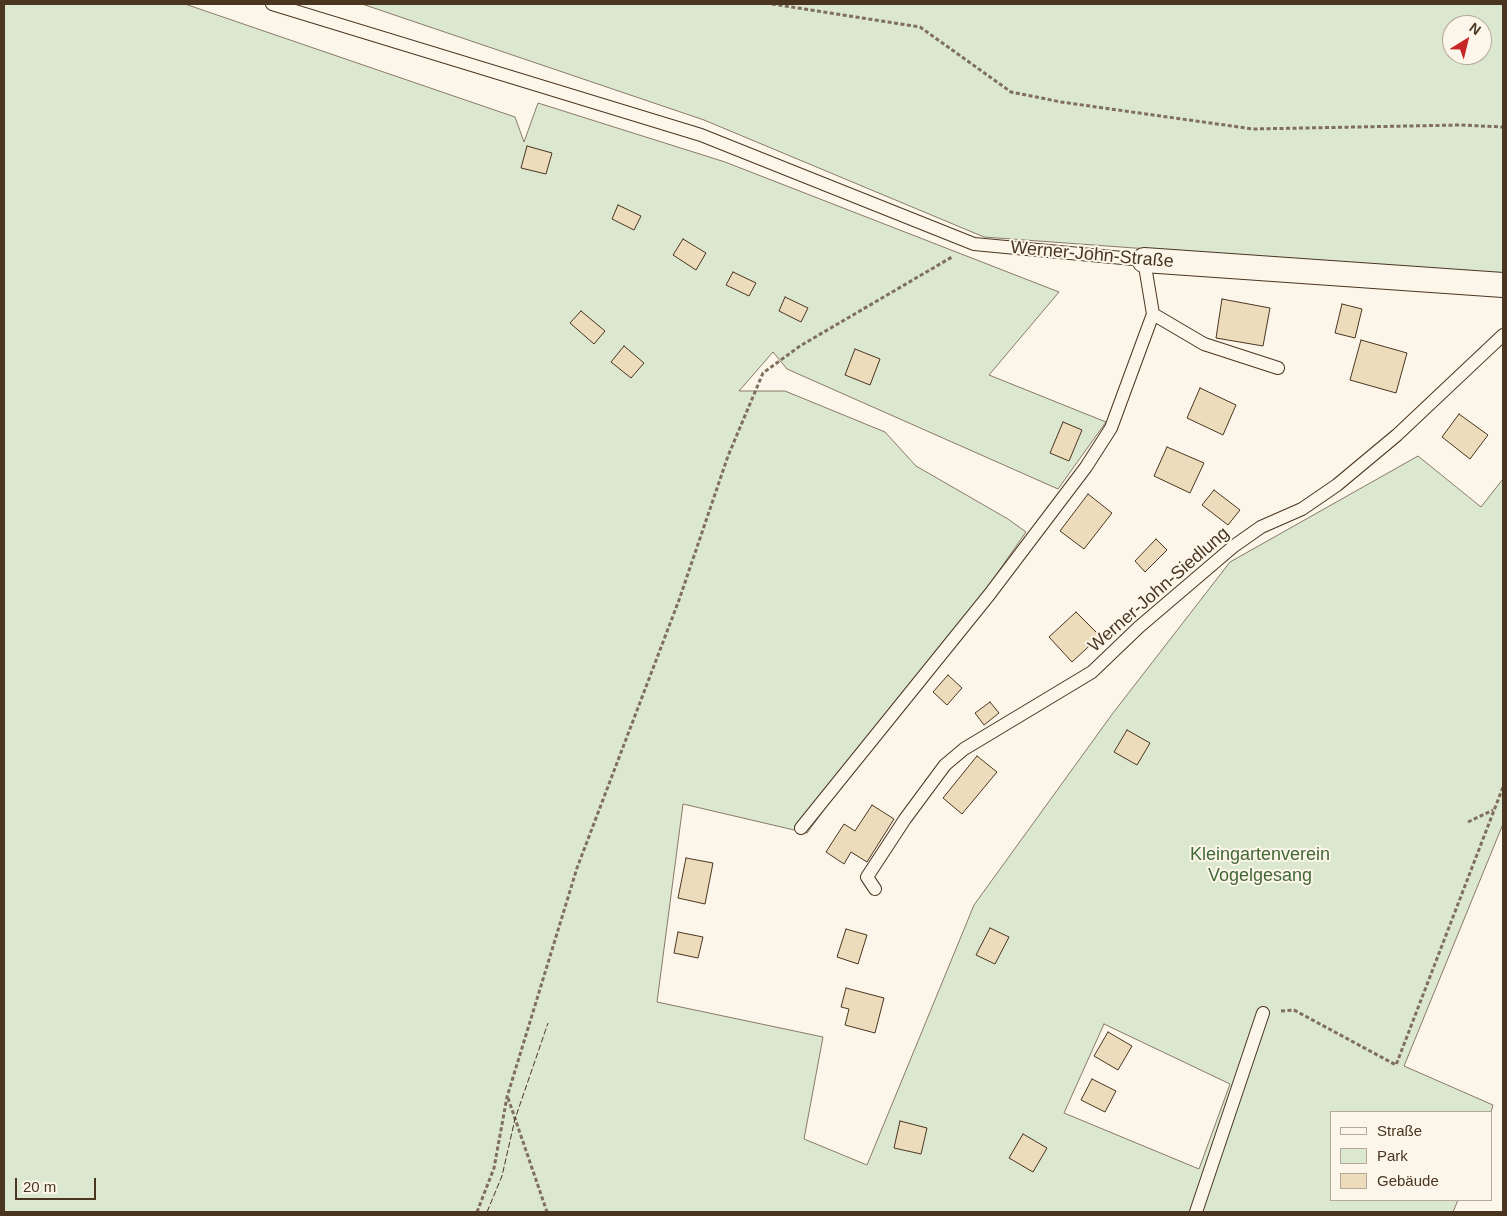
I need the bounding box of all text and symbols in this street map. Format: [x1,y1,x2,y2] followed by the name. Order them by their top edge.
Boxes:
[1442,15,1492,65] north arrow
[1466,19,1484,38] text: N
[1010,237,1174,273] street label: Werner-John-Straße
[1084,523,1234,657] street label: Werner-John-Siedlung
[1190,844,1330,886] park label: Kleingartenverein Vogelgesang
[1330,1111,1492,1201] legend
[1377,1122,1422,1139] text: Straße
[1377,1147,1408,1164] text: Park
[18,1168,99,1200] scale bar
[1377,1172,1439,1189] text: Gebäude
[23,1178,56,1195] text: 20 m

